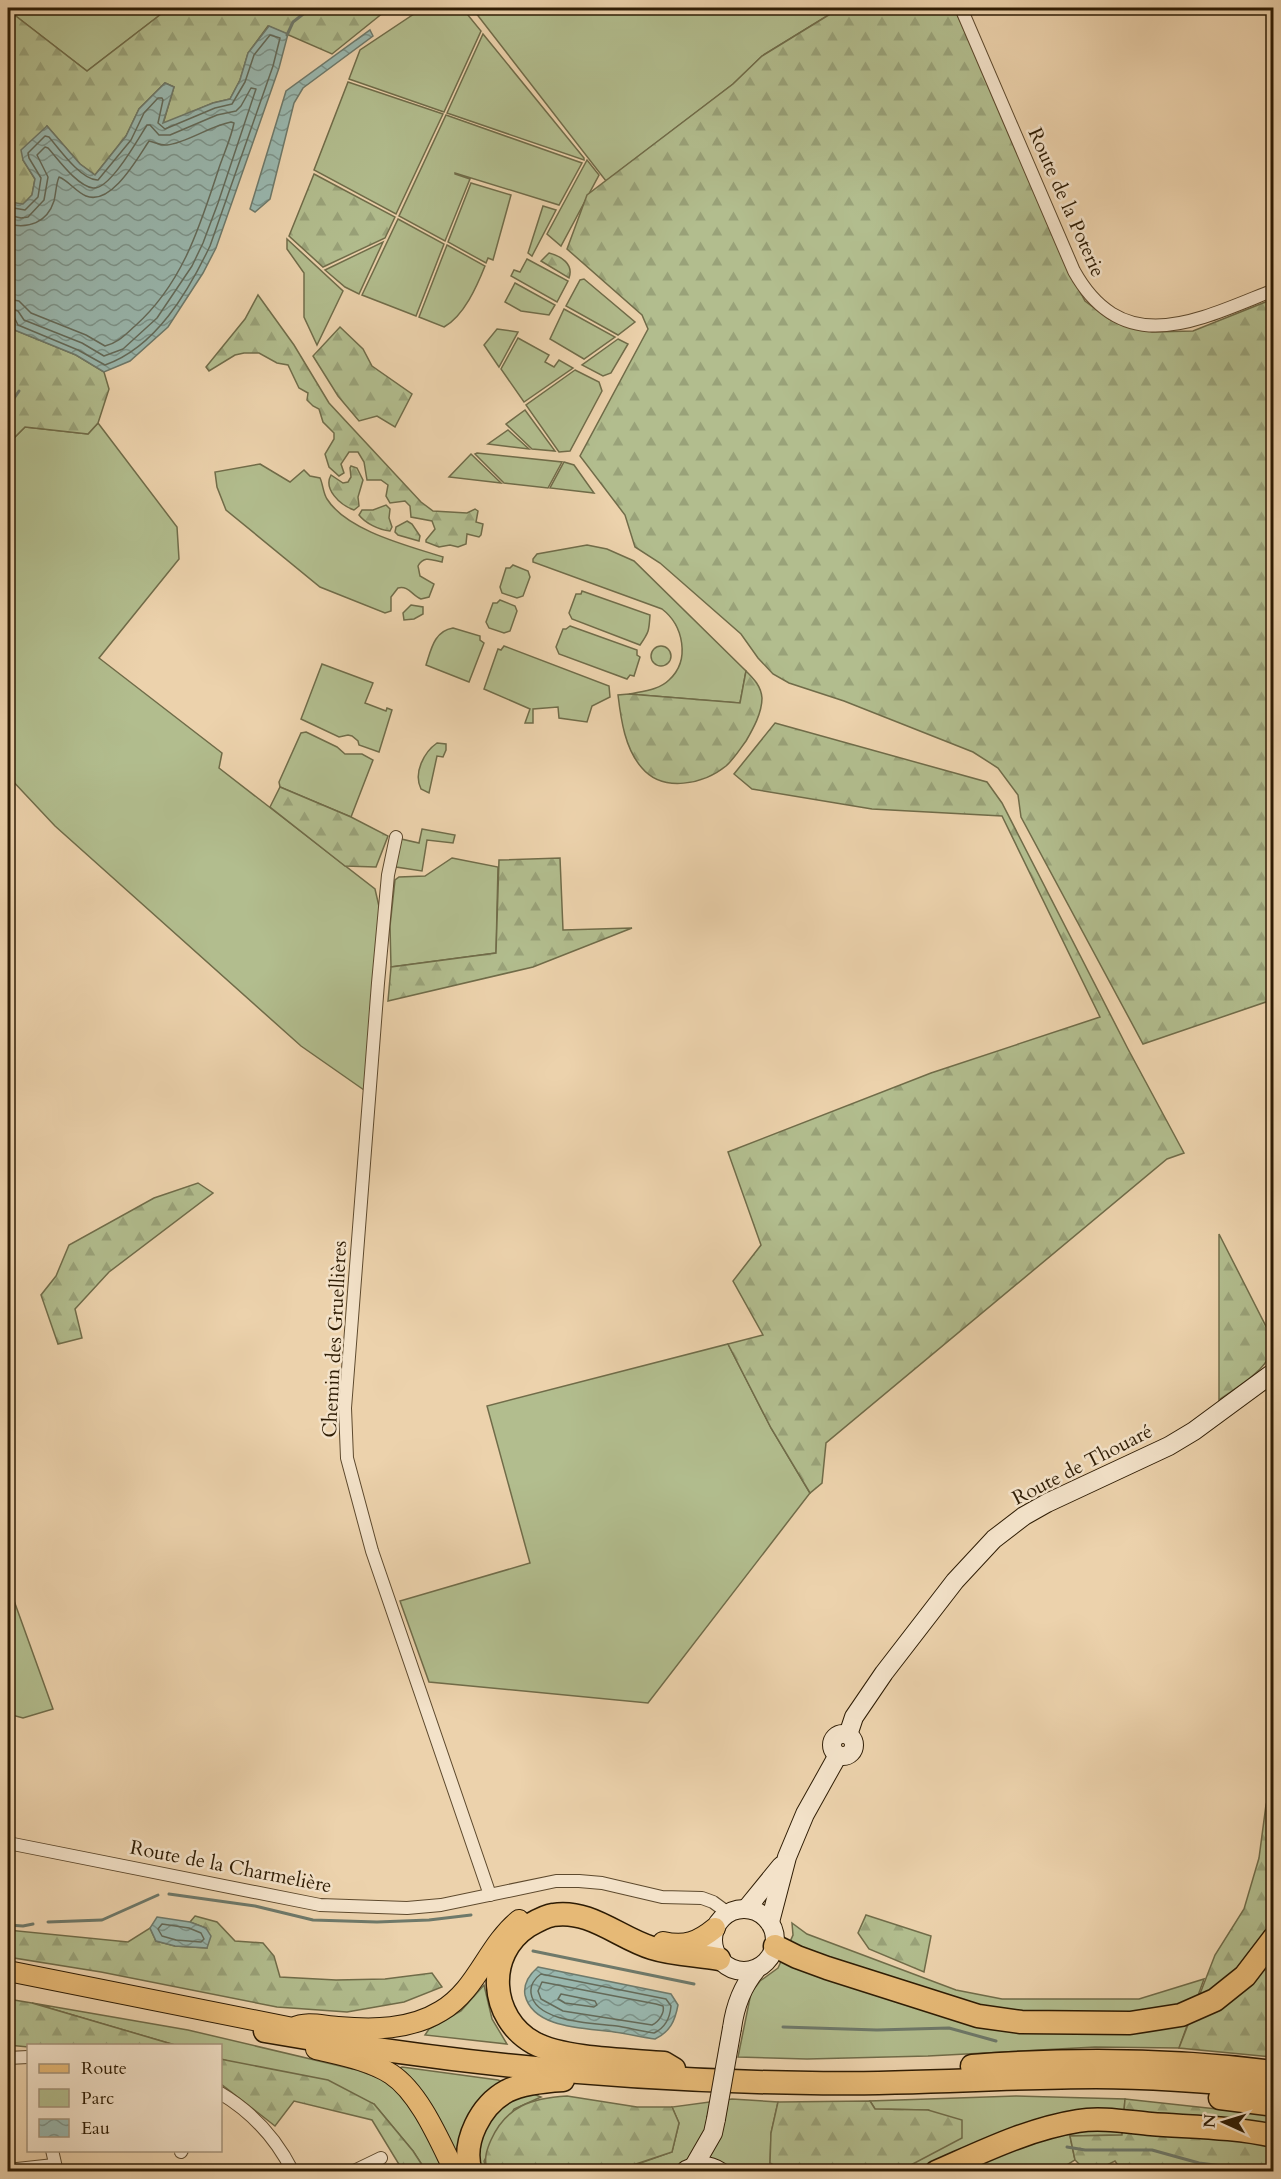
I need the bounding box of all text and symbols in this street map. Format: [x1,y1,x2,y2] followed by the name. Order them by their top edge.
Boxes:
[1022,123,1112,281] street label: Route de la Poterie
[316,1240,353,1438] street label: Chemin des Gruellières
[1008,1417,1157,1511] street label: Route de Thouaré
[128,1834,334,1899] street label: Route de la Charmelière
[27,2044,222,2152] legend
[81,2056,127,2081] text: Route
[81,2086,114,2111] text: Parc
[1194,2092,1254,2152] north arrow
[1199,2113,1221,2129] text: N
[81,2116,110,2141] text: Eau

